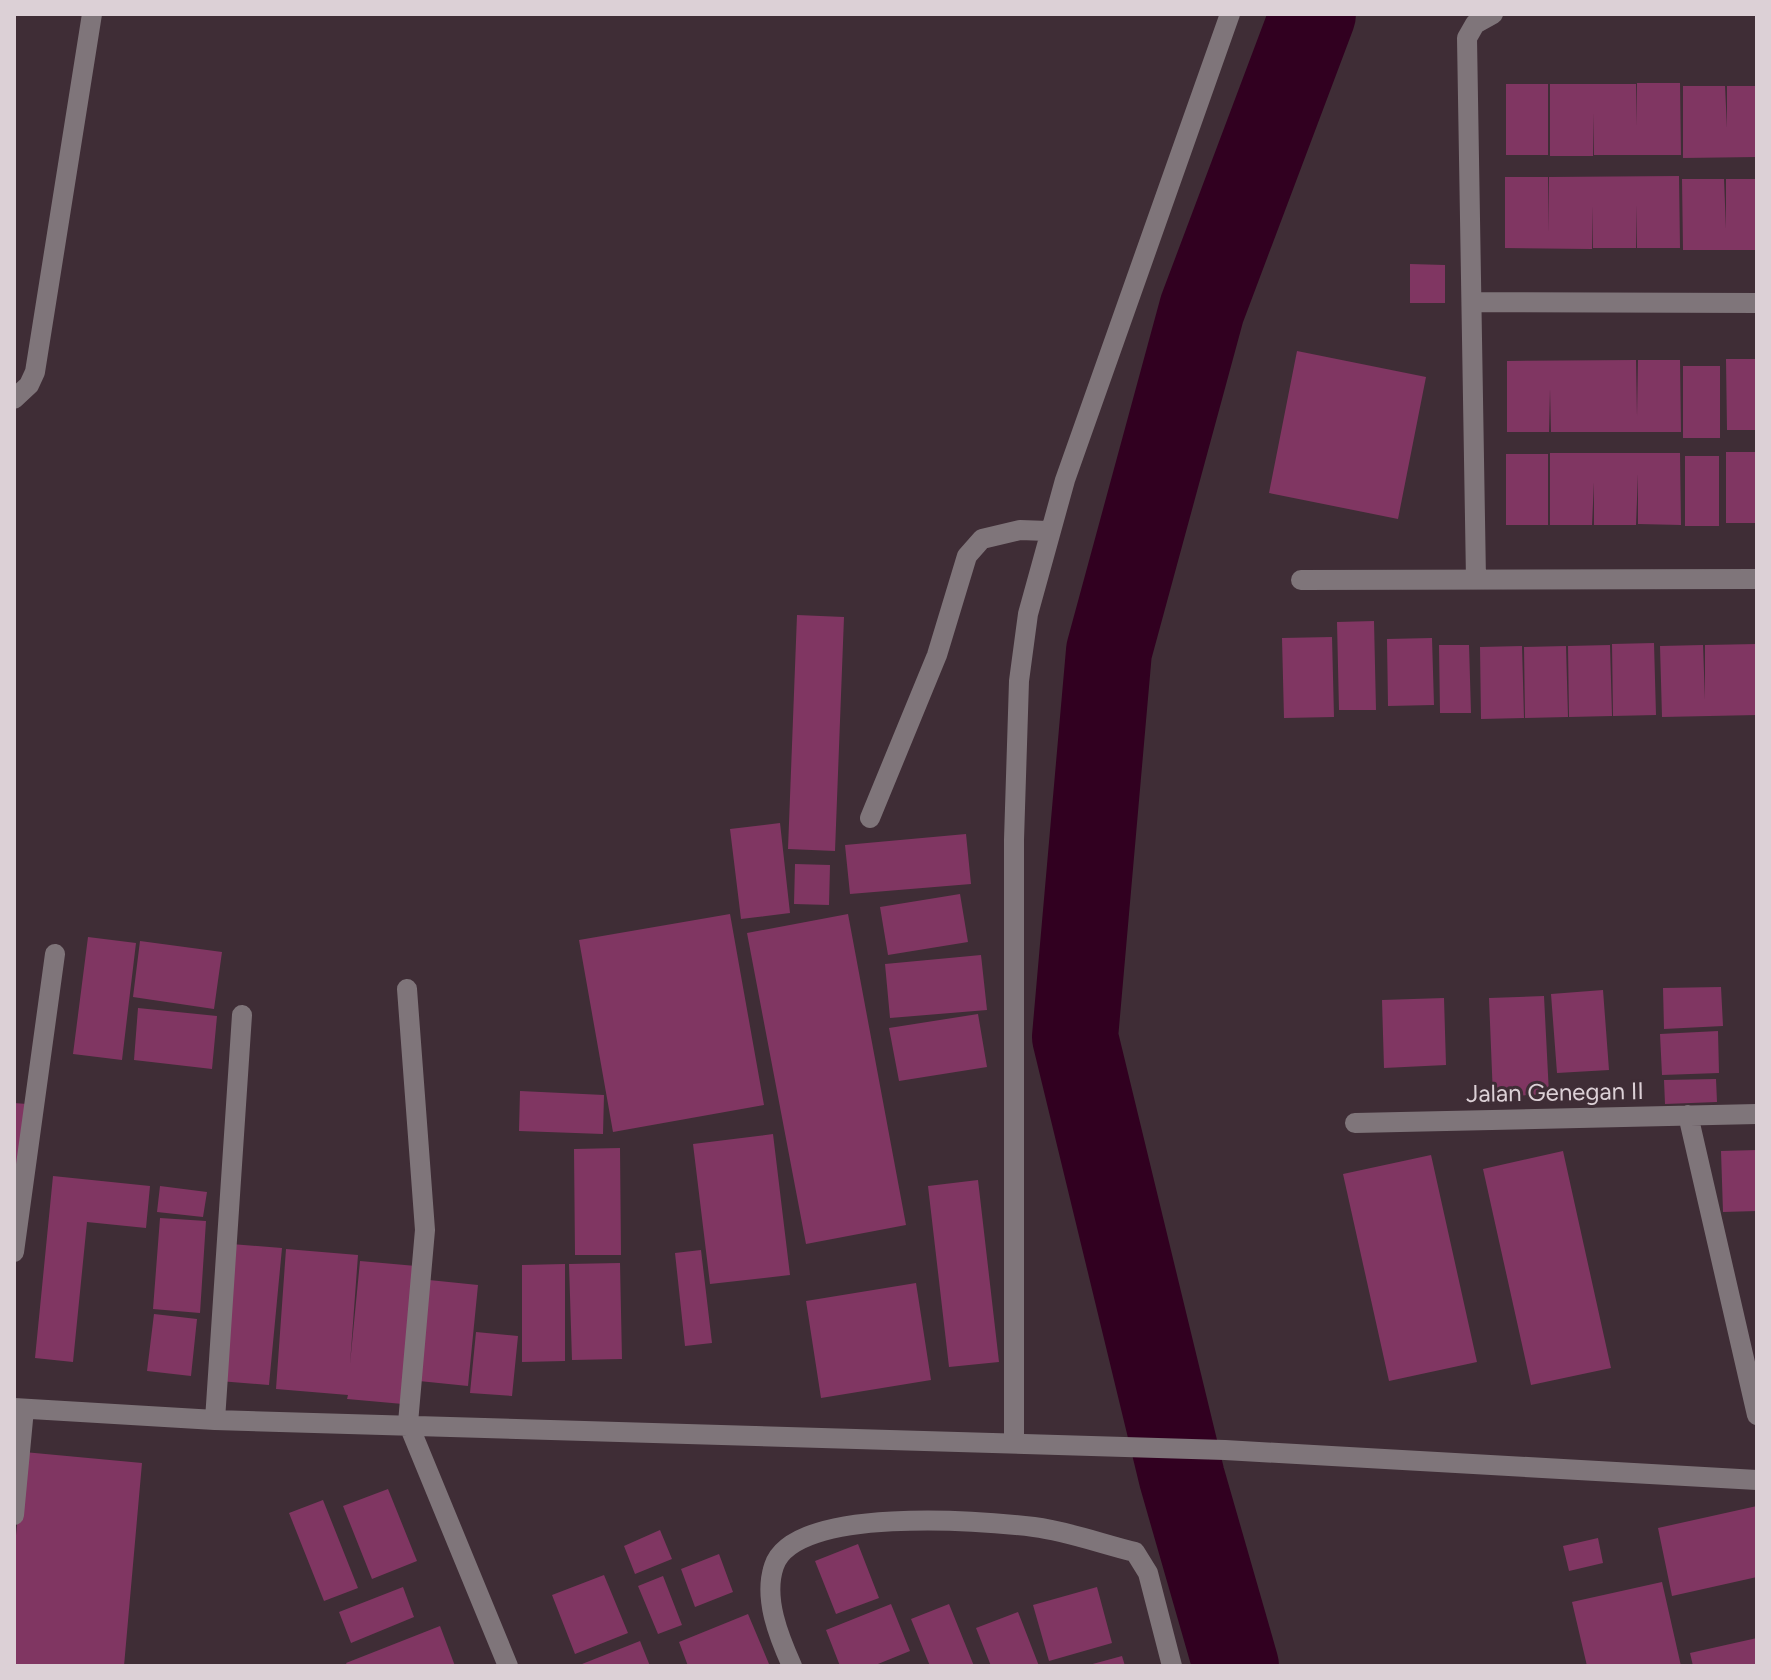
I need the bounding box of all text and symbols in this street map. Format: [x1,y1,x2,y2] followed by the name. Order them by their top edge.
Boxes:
[1466,1076,1644,1108] street label: Jalan Genegan II

